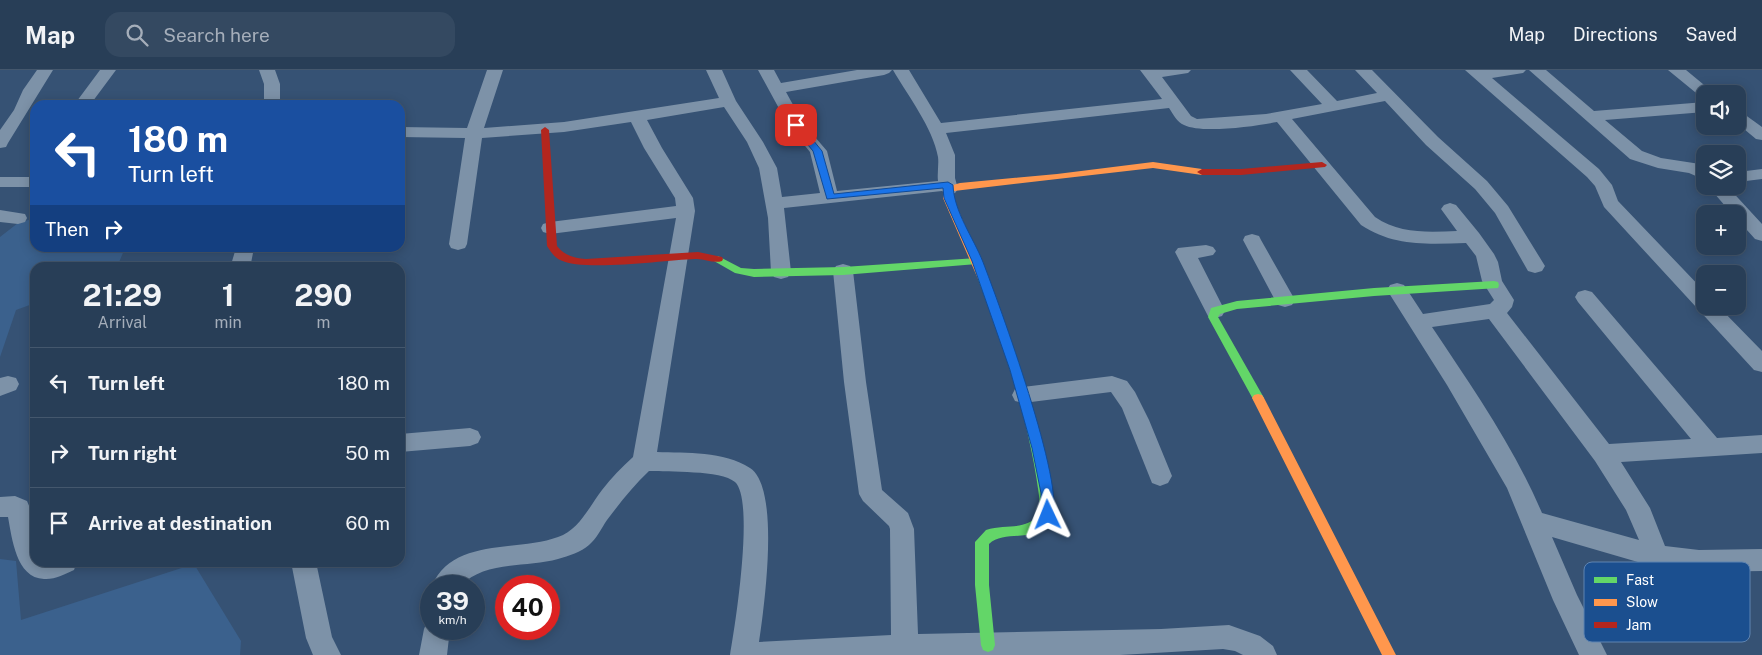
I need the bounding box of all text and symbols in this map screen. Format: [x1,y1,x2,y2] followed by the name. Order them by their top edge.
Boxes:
[105,12,455,57] search box
[25,21,75,49] text: Map
[123,21,151,49] icon: search
[163,24,270,46] text: Search here
[1508,24,1545,45] text: Map
[1573,24,1658,45] text: Directions
[1686,24,1737,45] text: Saved
[1696,85,1746,315] map controls
[1696,85,1746,135] button: sound
[775,104,817,146] pin
[782,111,810,139] icon: arrive
[128,119,228,160] text: 180 m
[45,120,110,185] icon: left
[1696,145,1746,195] button: layers
[128,161,214,187] text: Turn left
[1696,205,1746,255] button: +
[99,215,127,243] icon: right
[45,218,89,240] text: Then
[1696,265,1746,315] button: −
[83,277,162,313] text: 21:29
[222,277,235,313] text: 1
[294,277,352,313] text: 290
[98,313,147,332] text: Arrival
[215,313,242,332] text: min
[316,313,330,332] text: m
[45,369,73,397] icon: left
[88,372,165,394] text: Turn left
[337,372,390,394] text: 180 m
[45,439,73,467] icon: right
[88,442,177,464] text: Turn right
[345,442,390,464] text: 50 m
[1021,488,1073,540] position arrow
[45,509,73,537] icon: arrive
[88,512,272,534] text: Arrive at destination
[346,512,390,534] text: 60 m
[1584,562,1750,642] legend
[1626,572,1654,588] text: Fast
[495,575,560,640] speed limit sign: 40
[436,586,469,616] text: 39
[1626,594,1658,610] text: Slow
[438,613,467,627] text: km/h
[1626,617,1651,633] text: Jam

